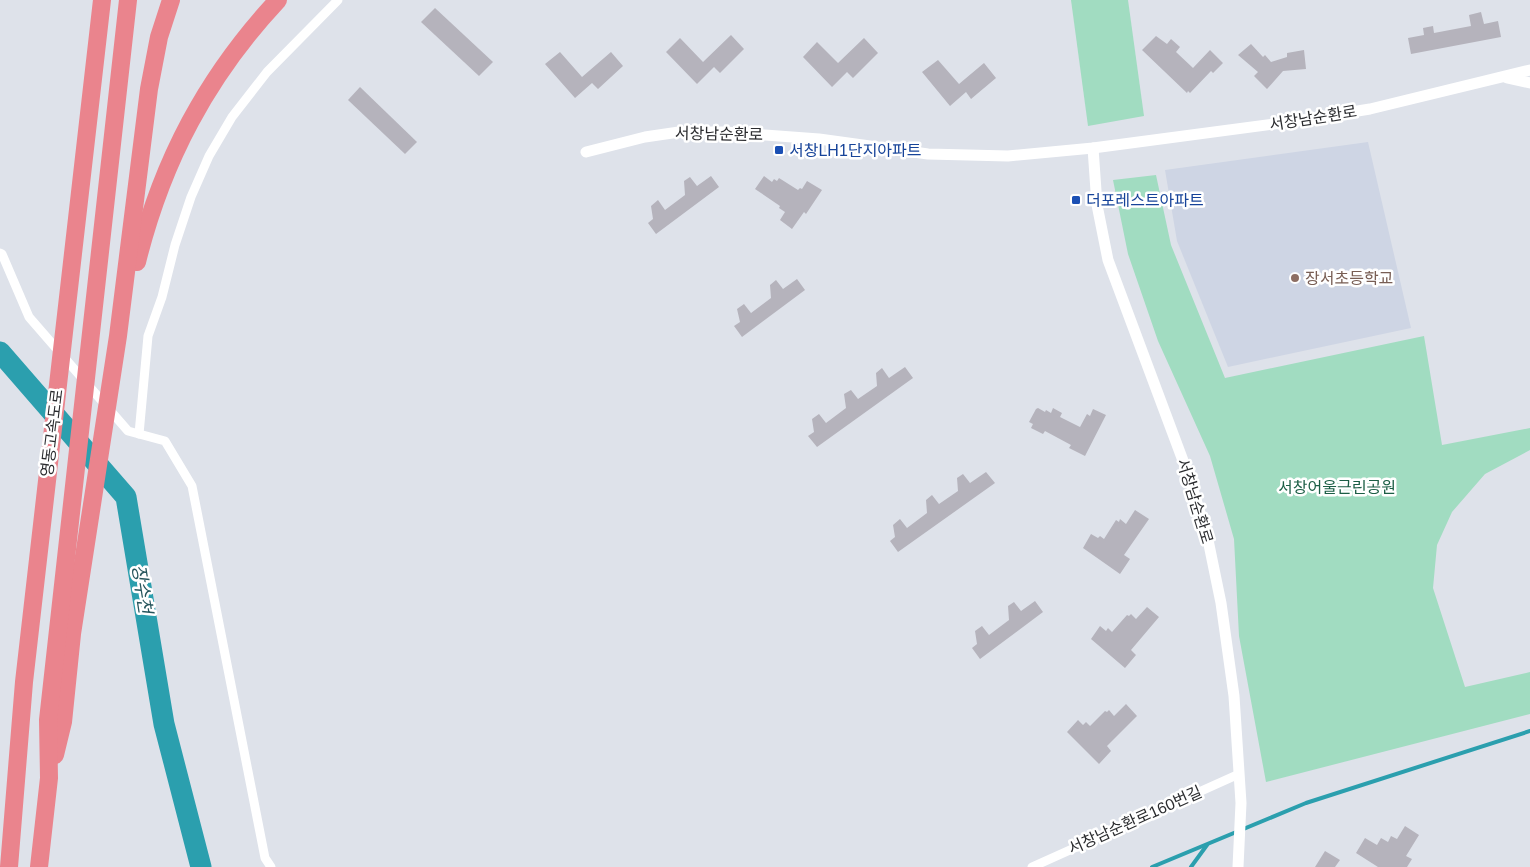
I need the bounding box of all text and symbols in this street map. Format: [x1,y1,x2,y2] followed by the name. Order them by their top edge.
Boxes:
[1268,103,1358,133] street label: 서창남순환로
[675,125,764,143] street label: 서창남순환로
[789,142,921,159] place label: 서창LH1단지아파트
[773,144,785,156] marker: 서창LH1단지아파트
[1086,192,1204,209] place label: 더포레스트아파트
[1070,194,1082,206] marker: 더포레스트아파트
[1305,270,1393,287] place label: 장서초등학교
[1289,272,1301,284] marker: 장서초등학교
[38,388,66,478] street label: 영동고속도로
[1174,456,1216,546] street label: 서창남순환로
[1278,479,1396,496] park label: 서창어울근린공원
[128,563,156,618] water label: 장수천
[1066,783,1204,857] street label: 서창남순환로160번길

